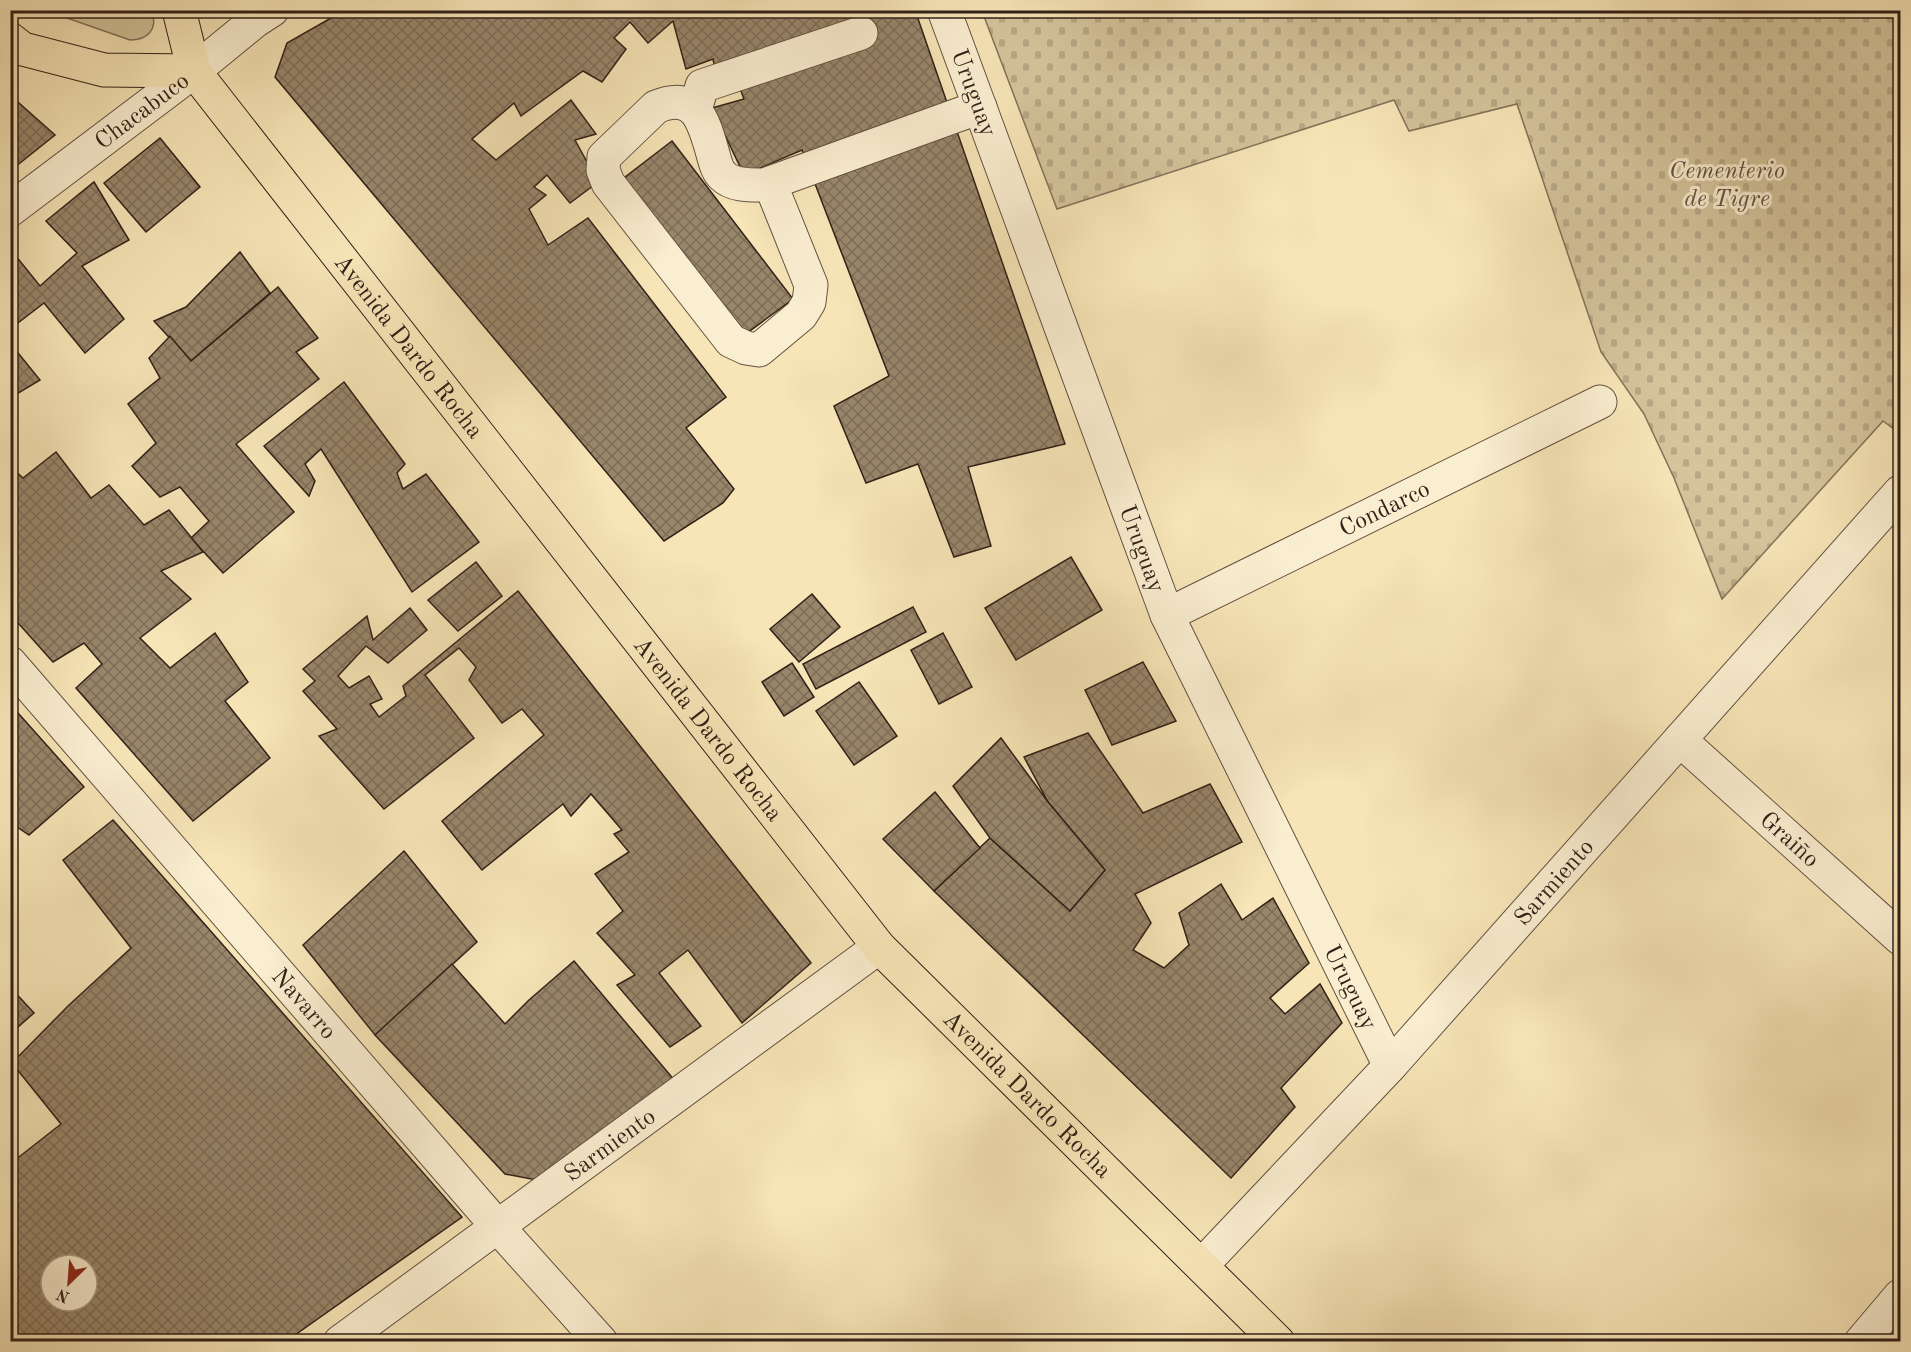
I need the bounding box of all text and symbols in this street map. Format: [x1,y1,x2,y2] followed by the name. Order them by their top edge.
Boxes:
[945,46,1000,141] street label: Uruguay
[91,69,194,155] street label: Chacabuco
[1669,160,1785,212] park label: Cementerio de Tigre
[328,251,487,444] street label: Avenida Dardo Rocha
[1336,478,1434,542] street label: Condarco
[1114,502,1168,597] street label: Uruguay
[628,634,786,827] street label: Avenida Dardo Rocha
[1754,808,1823,873] street label: Graiño
[1511,835,1599,931] street label: Sarmiento
[1318,942,1380,1035] street label: Uruguay
[266,965,340,1045] street label: Navarro
[937,1008,1115,1184] street label: Avenida Dardo Rocha
[561,1105,661,1187] street label: Sarmiento
[39,1253,99,1313] north arrow
[54,1285,72,1305] text: N

